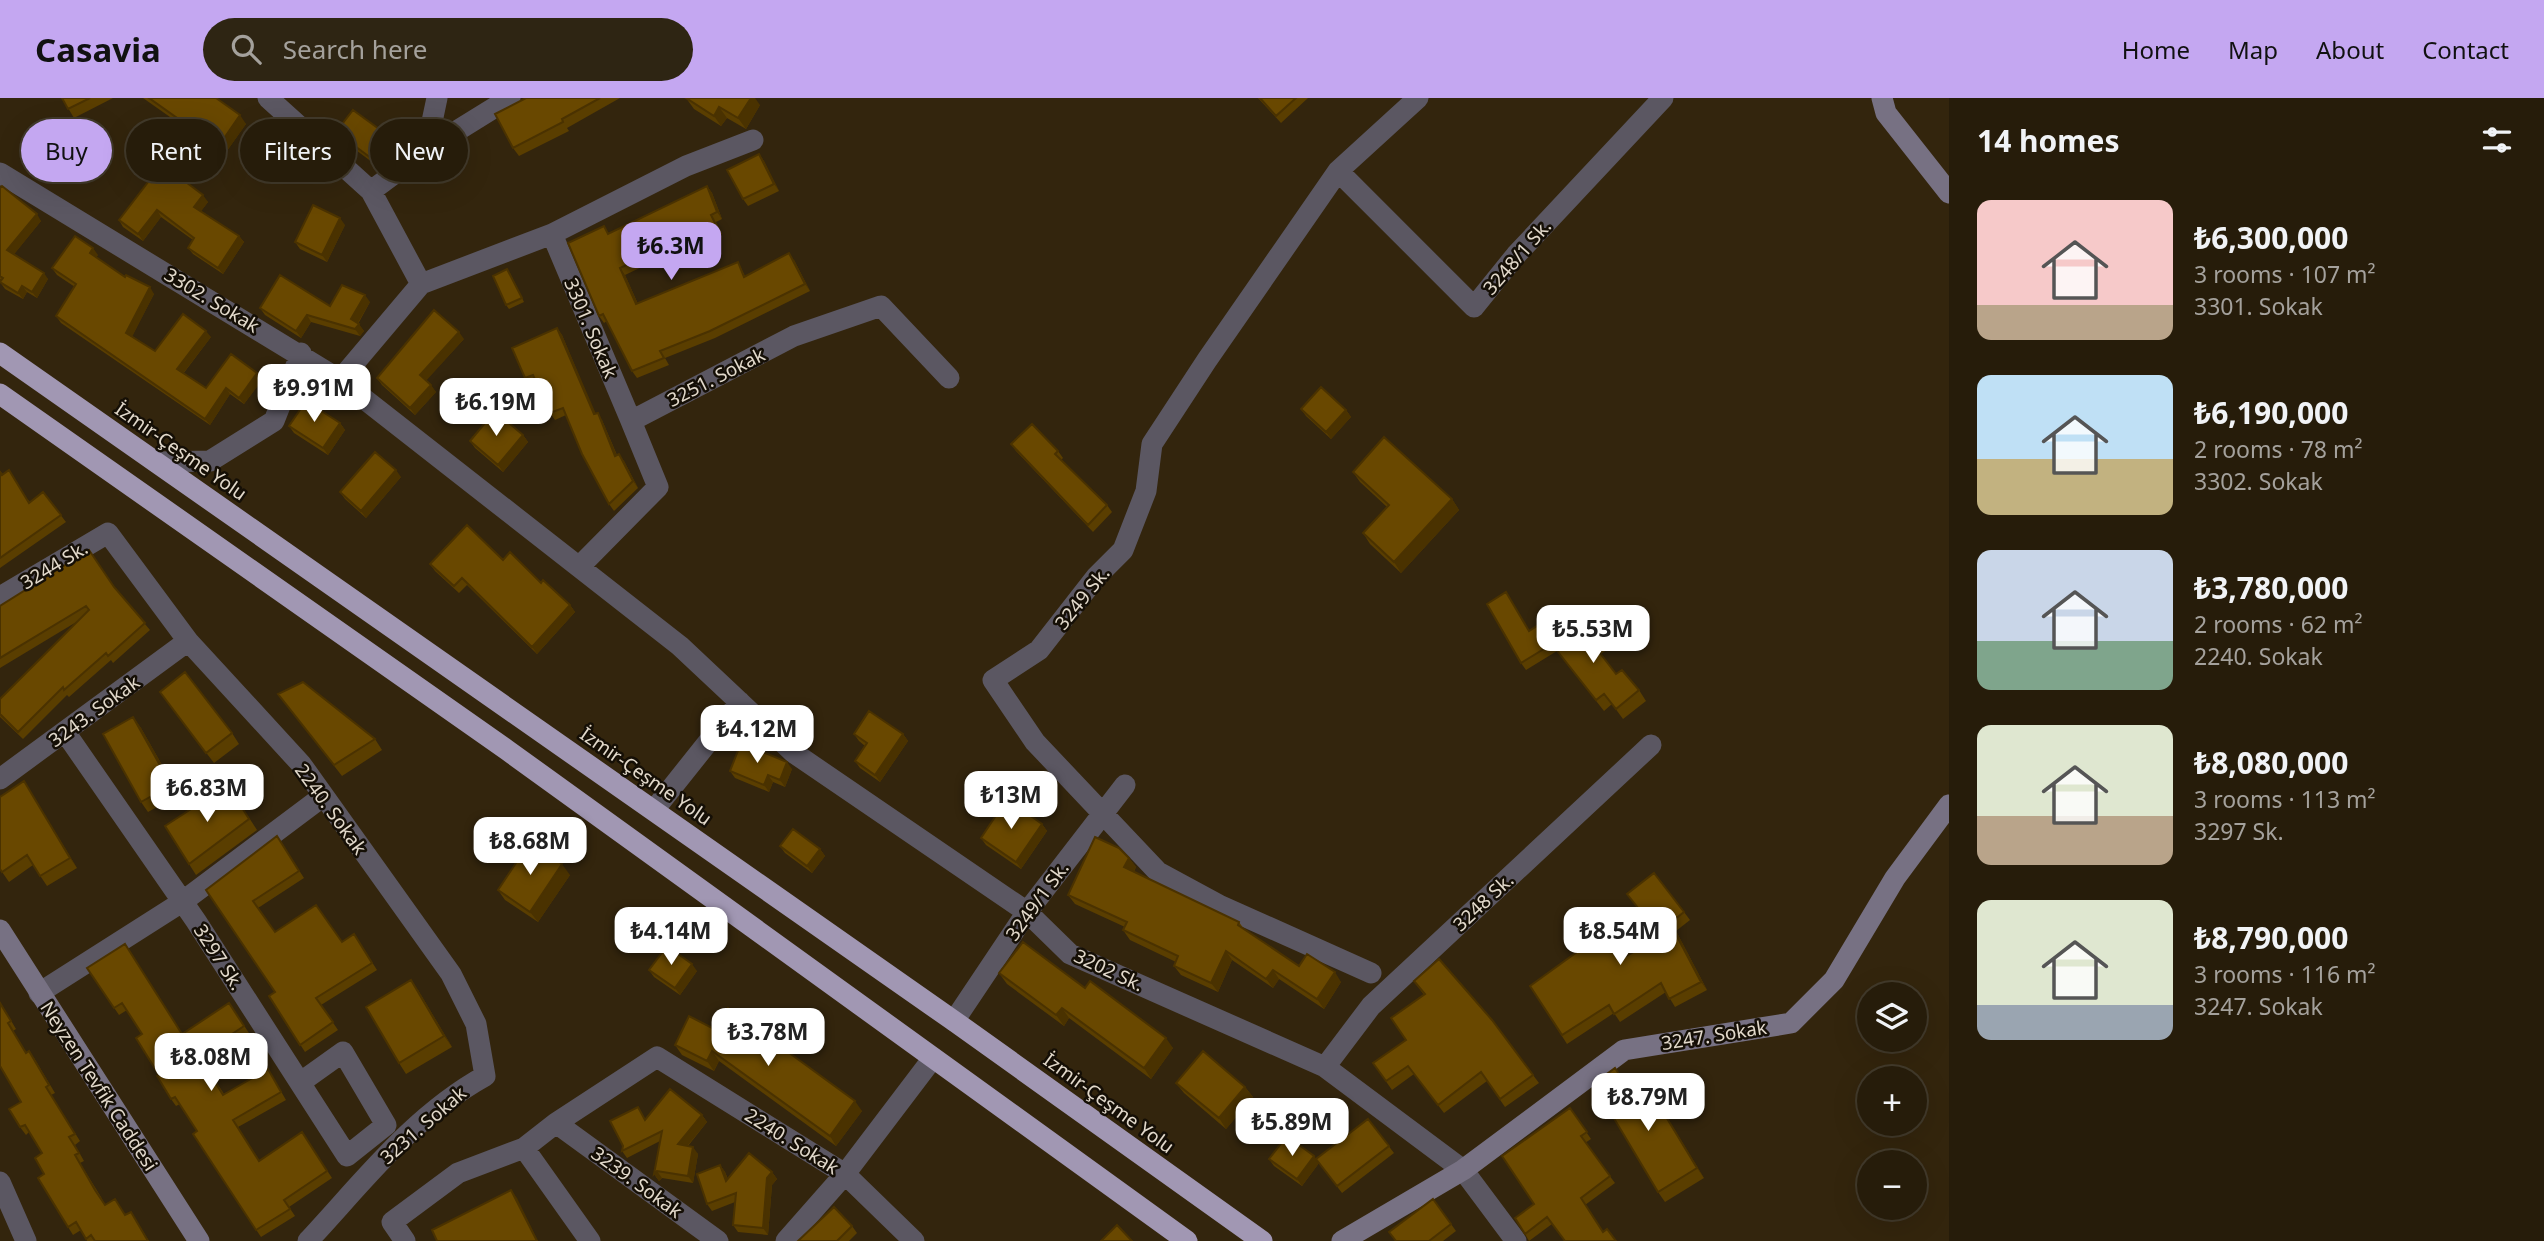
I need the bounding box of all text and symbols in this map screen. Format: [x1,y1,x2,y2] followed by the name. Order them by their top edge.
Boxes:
[203,18,693,81] search box
[35,27,161,72] text: Casavia
[227,30,265,68] icon: search
[283,31,427,67] text: Search here
[2122,33,2190,66] text: Home
[2228,33,2278,66] text: Map
[2316,33,2384,66] text: About
[2422,33,2509,66] text: Contact
[21,119,112,182] chip: Buy
[126,119,226,182] chip: Rent
[240,119,356,182] chip: Filters
[370,119,468,182] chip: New
[1977,120,2120,161] text: 14 homes
[2478,121,2516,159] icon: filters
[1477,214,1557,300] street label: 3248/1 Sk.
[2194,217,2348,258] text: ₺6,300,000
[622,222,720,282] pin: ₺6.3M
[2033,228,2117,312] icon: home
[637,229,705,261] text: ₺6.3M
[2194,258,2376,290] text: 3 rooms · 107 m²
[160,261,264,339] street label: 3302. Sokak
[558,274,624,382] street label: 3301. Sokak
[2194,290,2323,322] text: 3301. Sokak
[663,341,769,413] street label: 3251. Sokak
[257,364,371,424] pin: ₺9.91M
[274,371,354,403] text: ₺9.91M
[439,378,553,438] pin: ₺6.19M
[456,385,536,417] text: ₺6.19M
[2194,392,2348,433] text: ₺6,190,000
[110,396,252,506] street label: İzmir-Çeşme Yolu
[2033,403,2117,487] icon: home
[2194,433,2363,465] text: 2 rooms · 78 m²
[2194,465,2323,497] text: 3302. Sokak
[16,535,92,595] street label: 3244 Sk.
[1049,561,1115,635] street label: 3249 Sk.
[2194,567,2348,608] text: ₺3,780,000
[2033,578,2117,662] icon: home
[1536,606,1650,665] pin: ₺5.53M
[2194,608,2363,640] text: 2 rooms · 62 m²
[1553,612,1633,644] text: ₺5.53M
[2194,640,2323,672] text: 2240. Sokak
[43,669,145,753] street label: 3243. Sokak
[700,706,814,765] pin: ₺4.12M
[717,712,797,744] text: ₺4.12M
[575,721,717,831] street label: İzmir-Çeşme Yolu
[2194,742,2348,783] text: ₺8,080,000
[2033,753,2117,837] icon: home
[289,758,373,860] street label: 2240. Sokak
[150,764,264,824] pin: ₺6.83M
[167,771,247,803] text: ₺6.83M
[970,772,1052,831] pin: ₺13M
[980,778,1042,810] text: ₺13M
[2194,783,2376,815] text: 3 rooms · 113 m²
[2194,815,2284,847] text: 3297 Sk.
[473,818,587,877] pin: ₺8.68M
[490,824,570,856] text: ₺8.68M
[999,856,1075,946] street label: 3249/1 Sk.
[1447,867,1519,937] street label: 3248 Sk.
[614,908,728,967] pin: ₺4.14M
[1563,908,1677,967] pin: ₺8.54M
[631,914,711,946] text: ₺4.14M
[1580,914,1660,946] text: ₺8.54M
[2194,917,2348,958] text: ₺8,790,000
[188,919,250,995] street label: 3297 Sk.
[2033,928,2117,1012] icon: home
[1070,943,1148,997] street label: 3202 Sk.
[2194,958,2376,990] text: 3 rooms · 116 m²
[1857,982,1927,1220] map controls
[1857,982,1927,1052] button: layers
[2194,990,2323,1022] text: 3247. Sokak
[34,996,164,1176] street label: Neyzen Tevfik Caddesi
[711,1009,825,1068] pin: ₺3.78M
[1659,1014,1769,1056] street label: 3247. Sokak
[728,1015,808,1047] text: ₺3.78M
[154,1034,268,1093] pin: ₺8.08M
[171,1040,251,1072] text: ₺8.08M
[1039,1047,1179,1159] street label: İzmir-Çeşme Yolu
[1857,1066,1927,1136] button: +
[1591,1074,1705,1133] pin: ₺8.79M
[374,1080,472,1170] street label: 3231. Sokak
[1608,1080,1688,1112] text: ₺8.79M
[1235,1098,1349,1158] pin: ₺5.89M
[740,1102,844,1180] street label: 2240. Sokak
[1252,1105,1332,1137] text: ₺5.89M
[586,1140,688,1224] street label: 3239. Sokak
[1857,1150,1927,1220] button: −

